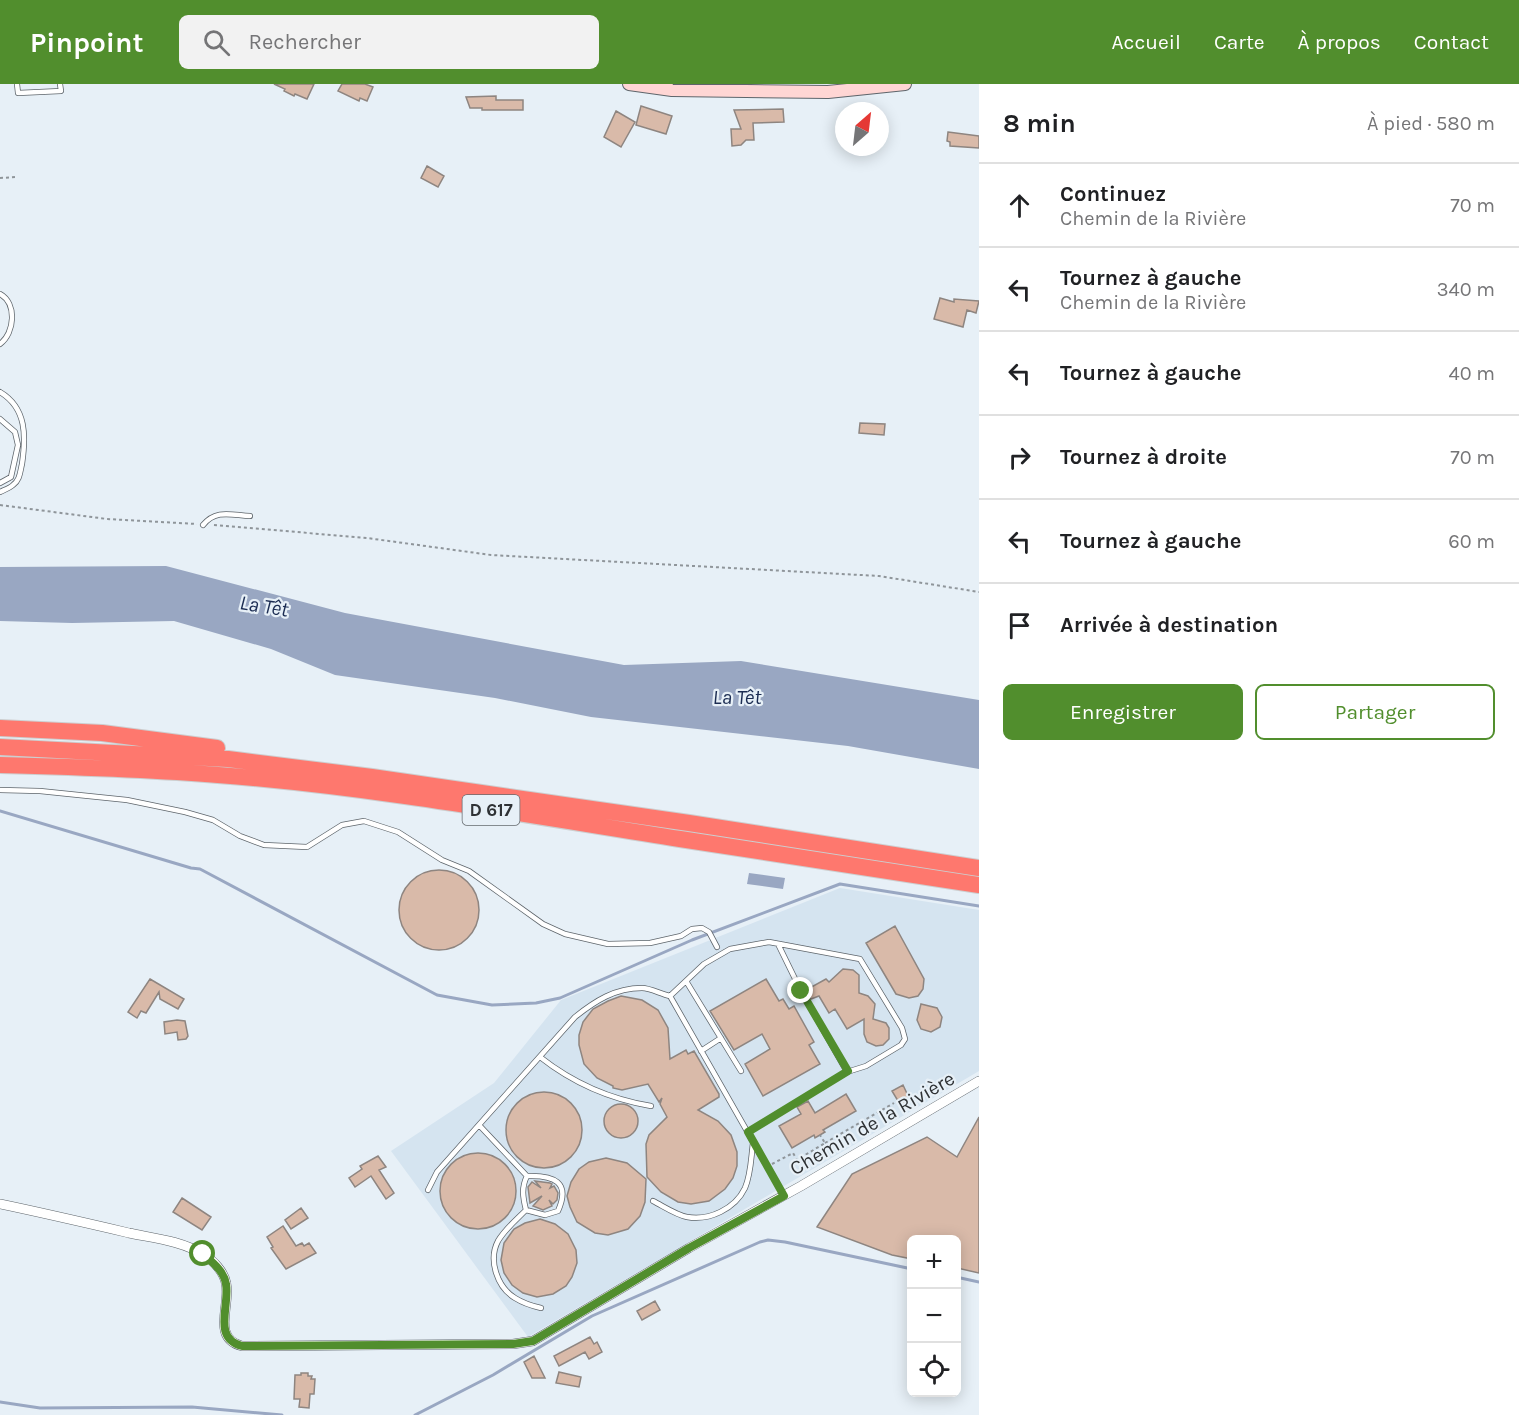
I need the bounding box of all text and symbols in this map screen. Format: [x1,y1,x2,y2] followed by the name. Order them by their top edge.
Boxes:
[179,15,599,69] search box
[30,26,143,59] text: Pinpoint
[200,26,233,59] icon: search
[248,29,361,55] text: Rechercher
[1112,30,1181,54] text: Accueil
[1214,30,1265,54] text: Carte
[1298,30,1381,54] text: À propos
[1414,30,1489,54] text: Contact
[835,102,889,156] north arrow
[1003,108,1076,139] text: 8 min
[1367,112,1495,135] text: À pied · 580 m
[1060,181,1166,207] text: Continuez
[1003,189,1036,222] icon: ahead
[1450,194,1495,217] text: 70 m
[1060,207,1246,230] text: Chemin de la Rivière
[1060,265,1241,291] text: Tournez à gauche
[1003,273,1036,306] icon: left
[1437,278,1495,301] text: 340 m
[1060,291,1246,314] text: Chemin de la Rivière
[1003,357,1036,390] icon: left
[1060,360,1241,386] text: Tournez à gauche
[1449,362,1495,385] text: 40 m
[1003,441,1036,474] icon: right
[1060,444,1227,470] text: Tournez à droite
[1450,446,1495,469] text: 70 m
[1003,525,1036,558] icon: left
[1060,528,1241,554] text: Tournez à gauche
[1448,530,1495,553] text: 60 m
[238,590,291,622] water label: La Têt
[1003,609,1036,642] icon: arrive
[1060,612,1278,638] text: Arrivée à destination
[1003,684,1243,740] button: Enregistrer
[1255,684,1495,740] button: Partager
[713,685,762,709] water label: La Têt
[462,795,520,825] road number: D 617
[787,977,813,1003] route end
[786,1067,959,1180] street label: Chemin de la Rivière
[907,1235,961,1397] map controls
[907,1235,961,1289] button: +
[189,1240,215,1266] route start
[907,1289,961,1343] button: −
[907,1343,961,1397] button: locate

